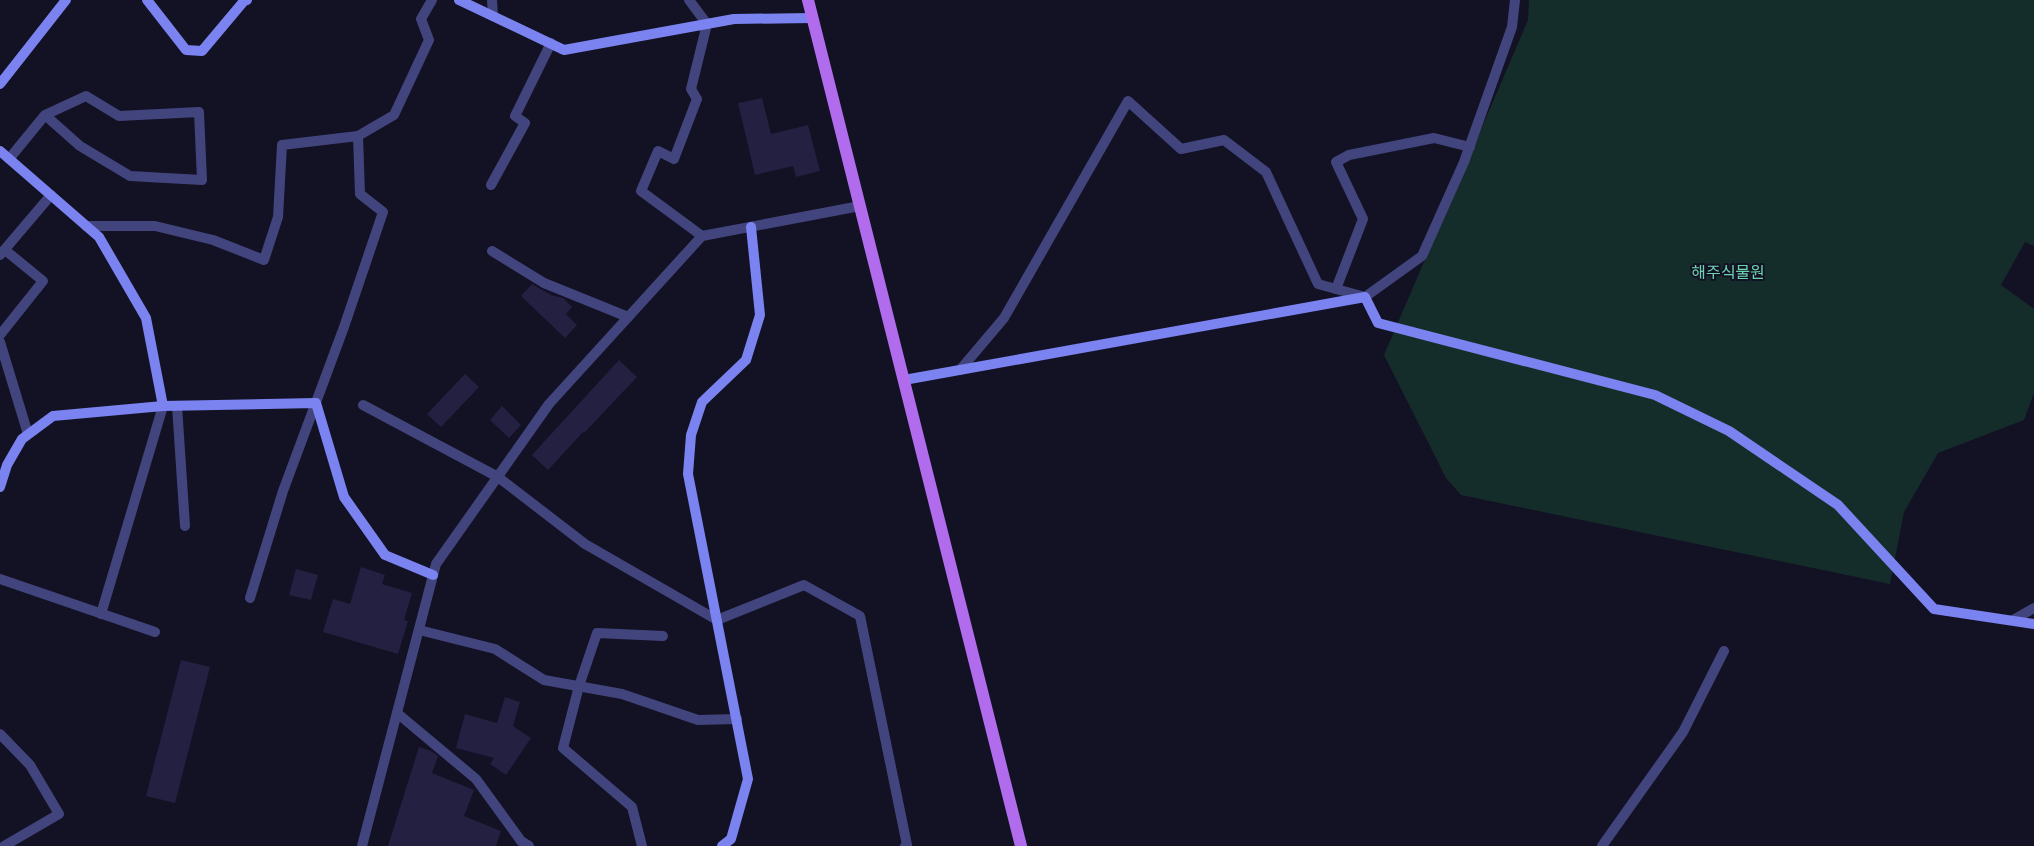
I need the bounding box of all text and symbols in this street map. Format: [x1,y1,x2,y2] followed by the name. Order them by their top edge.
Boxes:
[1691,263,1765,282] park label: 해주식물원

